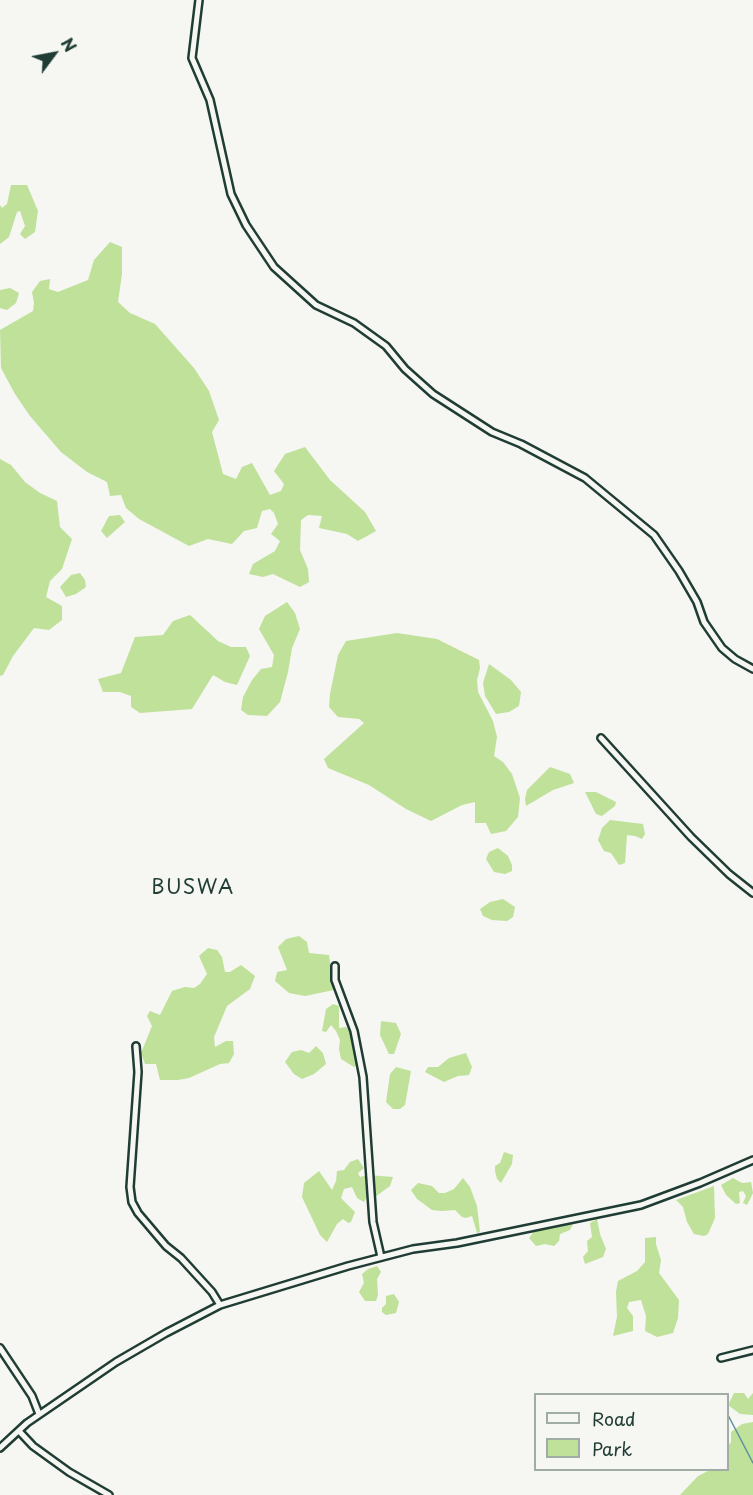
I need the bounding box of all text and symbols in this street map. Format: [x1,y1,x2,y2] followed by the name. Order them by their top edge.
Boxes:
[24,24,84,84] north arrow
[56,33,83,56] text: N
[152,876,234,900] district label: BUSWA
[534,1393,729,1471] legend
[592,1405,636,1432] text: Road
[592,1435,632,1462] text: Park

